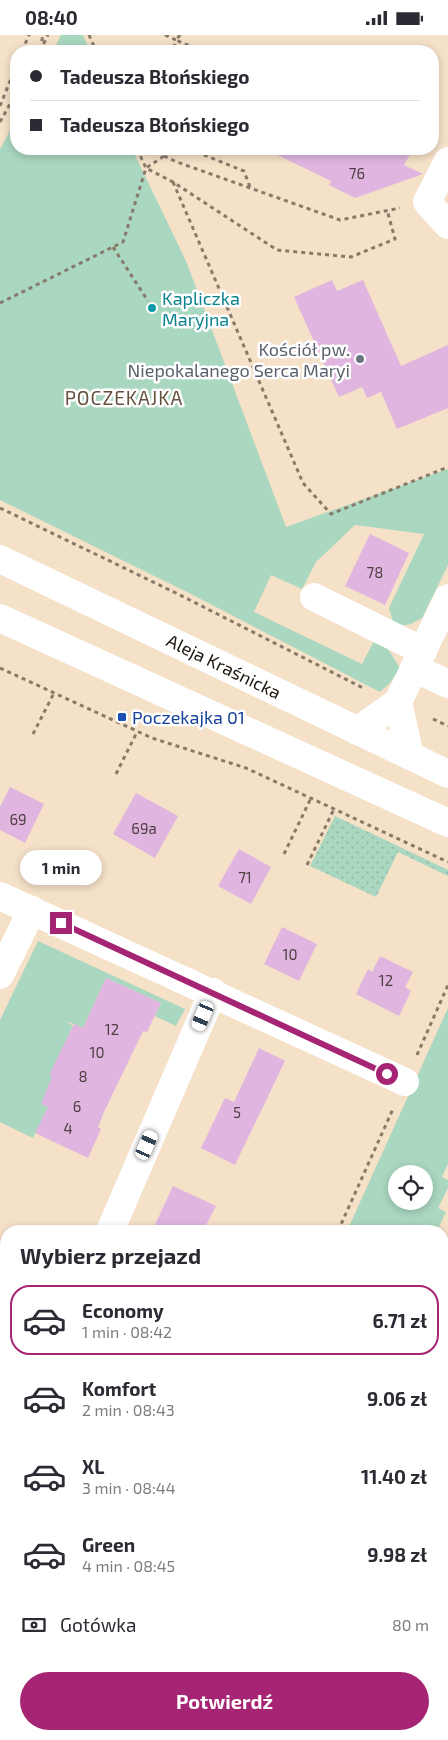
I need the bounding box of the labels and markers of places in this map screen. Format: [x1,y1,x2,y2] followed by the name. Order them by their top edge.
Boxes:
[162,287,240,330] place label: Kapliczka Maryjna
[146,302,158,314] marker: Kapliczka Maryjna
[128,338,350,381] place label: Kościół pw. Niepokalanego Serca Maryi
[354,353,366,365] marker: Kościół pw. Niepokalanego Serca Maryi
[132,706,245,728] place label: Poczekajka 01
[116,711,128,723] marker: Poczekajka 01

